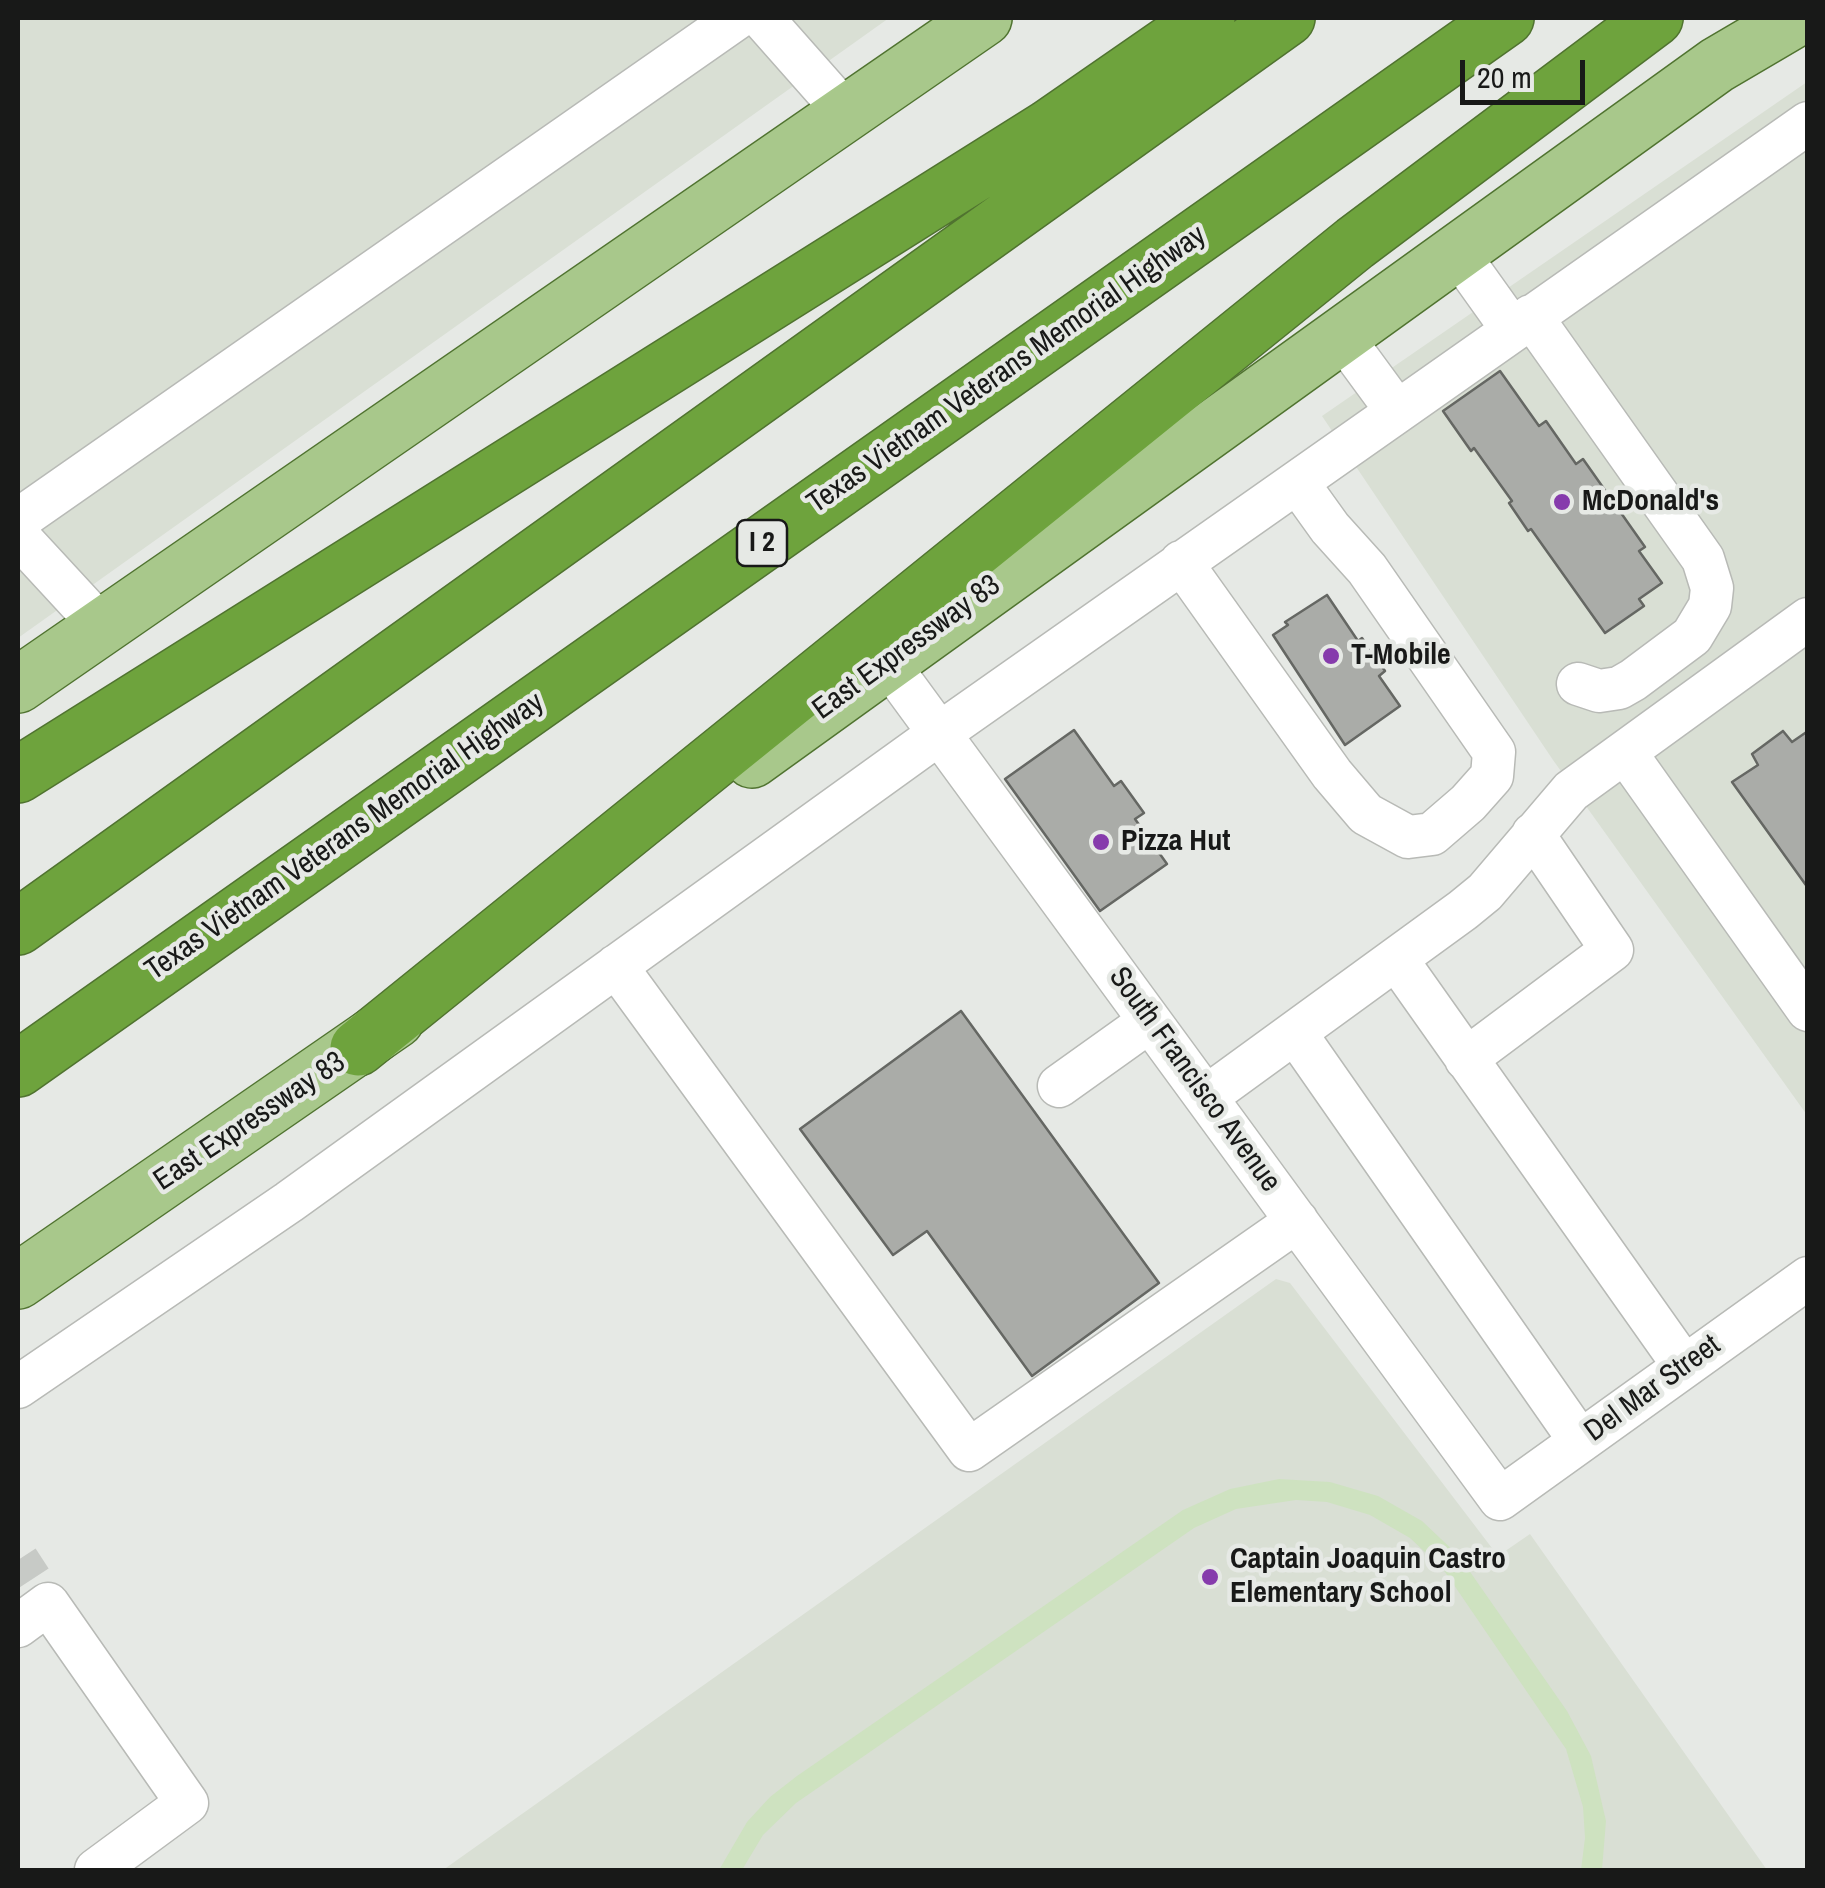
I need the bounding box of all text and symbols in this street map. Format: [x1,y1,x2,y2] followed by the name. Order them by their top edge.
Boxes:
[1465,40,1590,102] scale bar
[1477,57,1532,97] text: 20 m
[801,218,1213,522] street label: Texas Vietnam Veterans Memorial Highway
[1582,484,1719,520] place label: McDonald's
[1551,491,1573,513] marker: McDonald's
[737,520,787,566] road number: I 2
[806,568,1008,728] street label: East Expressway 83
[1351,638,1451,674] place label: T-Mobile
[1320,645,1342,667] marker: T-Mobile
[139,685,551,989] street label: Texas Vietnam Veterans Memorial Highway
[1121,824,1230,860] place label: Pizza Hut
[1090,831,1112,853] marker: Pizza Hut
[1100,961,1288,1199] street label: South Francisco Avenue
[148,1045,352,1199] street label: East Expressway 83
[1578,1328,1728,1450] street label: Del Mar Street
[1230,1542,1506,1612] place label: Captain Joaquin Castro Elementary School
[1199,1566,1221,1588] marker: Captain Joaquin Castro Elementary School

